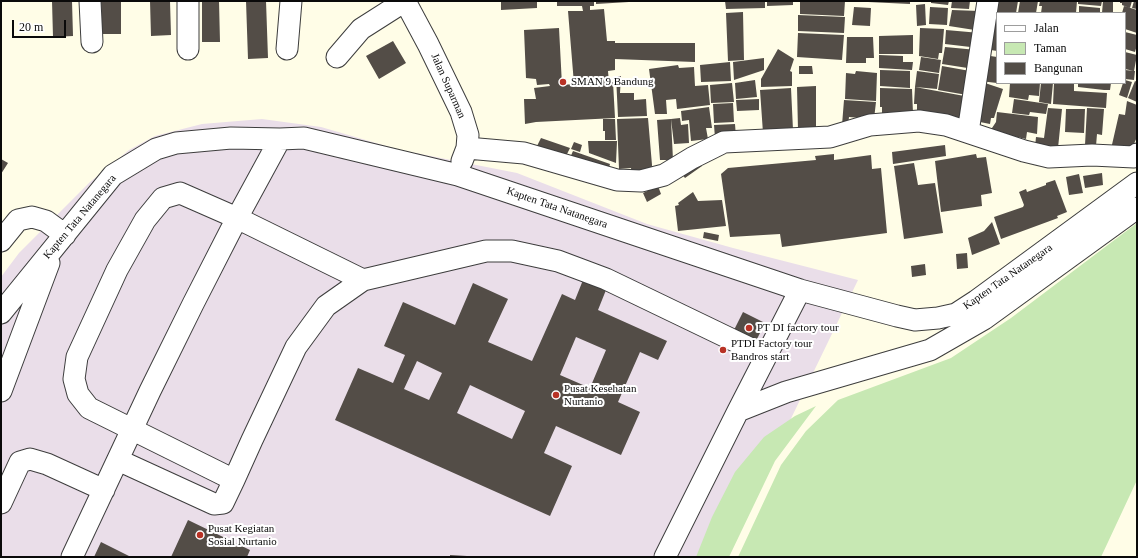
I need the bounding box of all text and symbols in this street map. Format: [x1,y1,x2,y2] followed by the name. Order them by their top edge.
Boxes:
[14,12,68,38] scale bar
[996,12,1126,84] legend
[19,20,43,34] text: 20 m
[1034,21,1059,35] text: Jalan
[1034,41,1066,55] text: Taman
[428,51,468,121] street label: Jalan Suparman
[1034,61,1083,75] text: Bangunan
[571,75,654,89] place label: SMAN 9 Bandung
[558,77,568,87] marker: SMAN 9 Bandung
[41,172,119,262] street label: Kapten Tata Natanegara
[505,184,609,232] street label: Kapten Tata Natanegara
[961,241,1055,313] street label: Kapten Tata Natanegara
[757,321,839,335] place label: PT DI factory tour
[744,323,754,333] marker: PT DI factory tour
[731,337,812,363] place label: PTDI Factory tour Bandros start
[718,345,728,355] marker: PTDI Factory tour Bandros start
[564,382,636,408] place label: Pusat Kesehatan Nurtanio
[551,390,561,400] marker: Pusat Kesehatan Nurtanio
[208,522,277,548] place label: Pusat Kegiatan Sosial Nurtanio
[195,530,205,540] marker: Pusat Kegiatan Sosial Nurtanio

